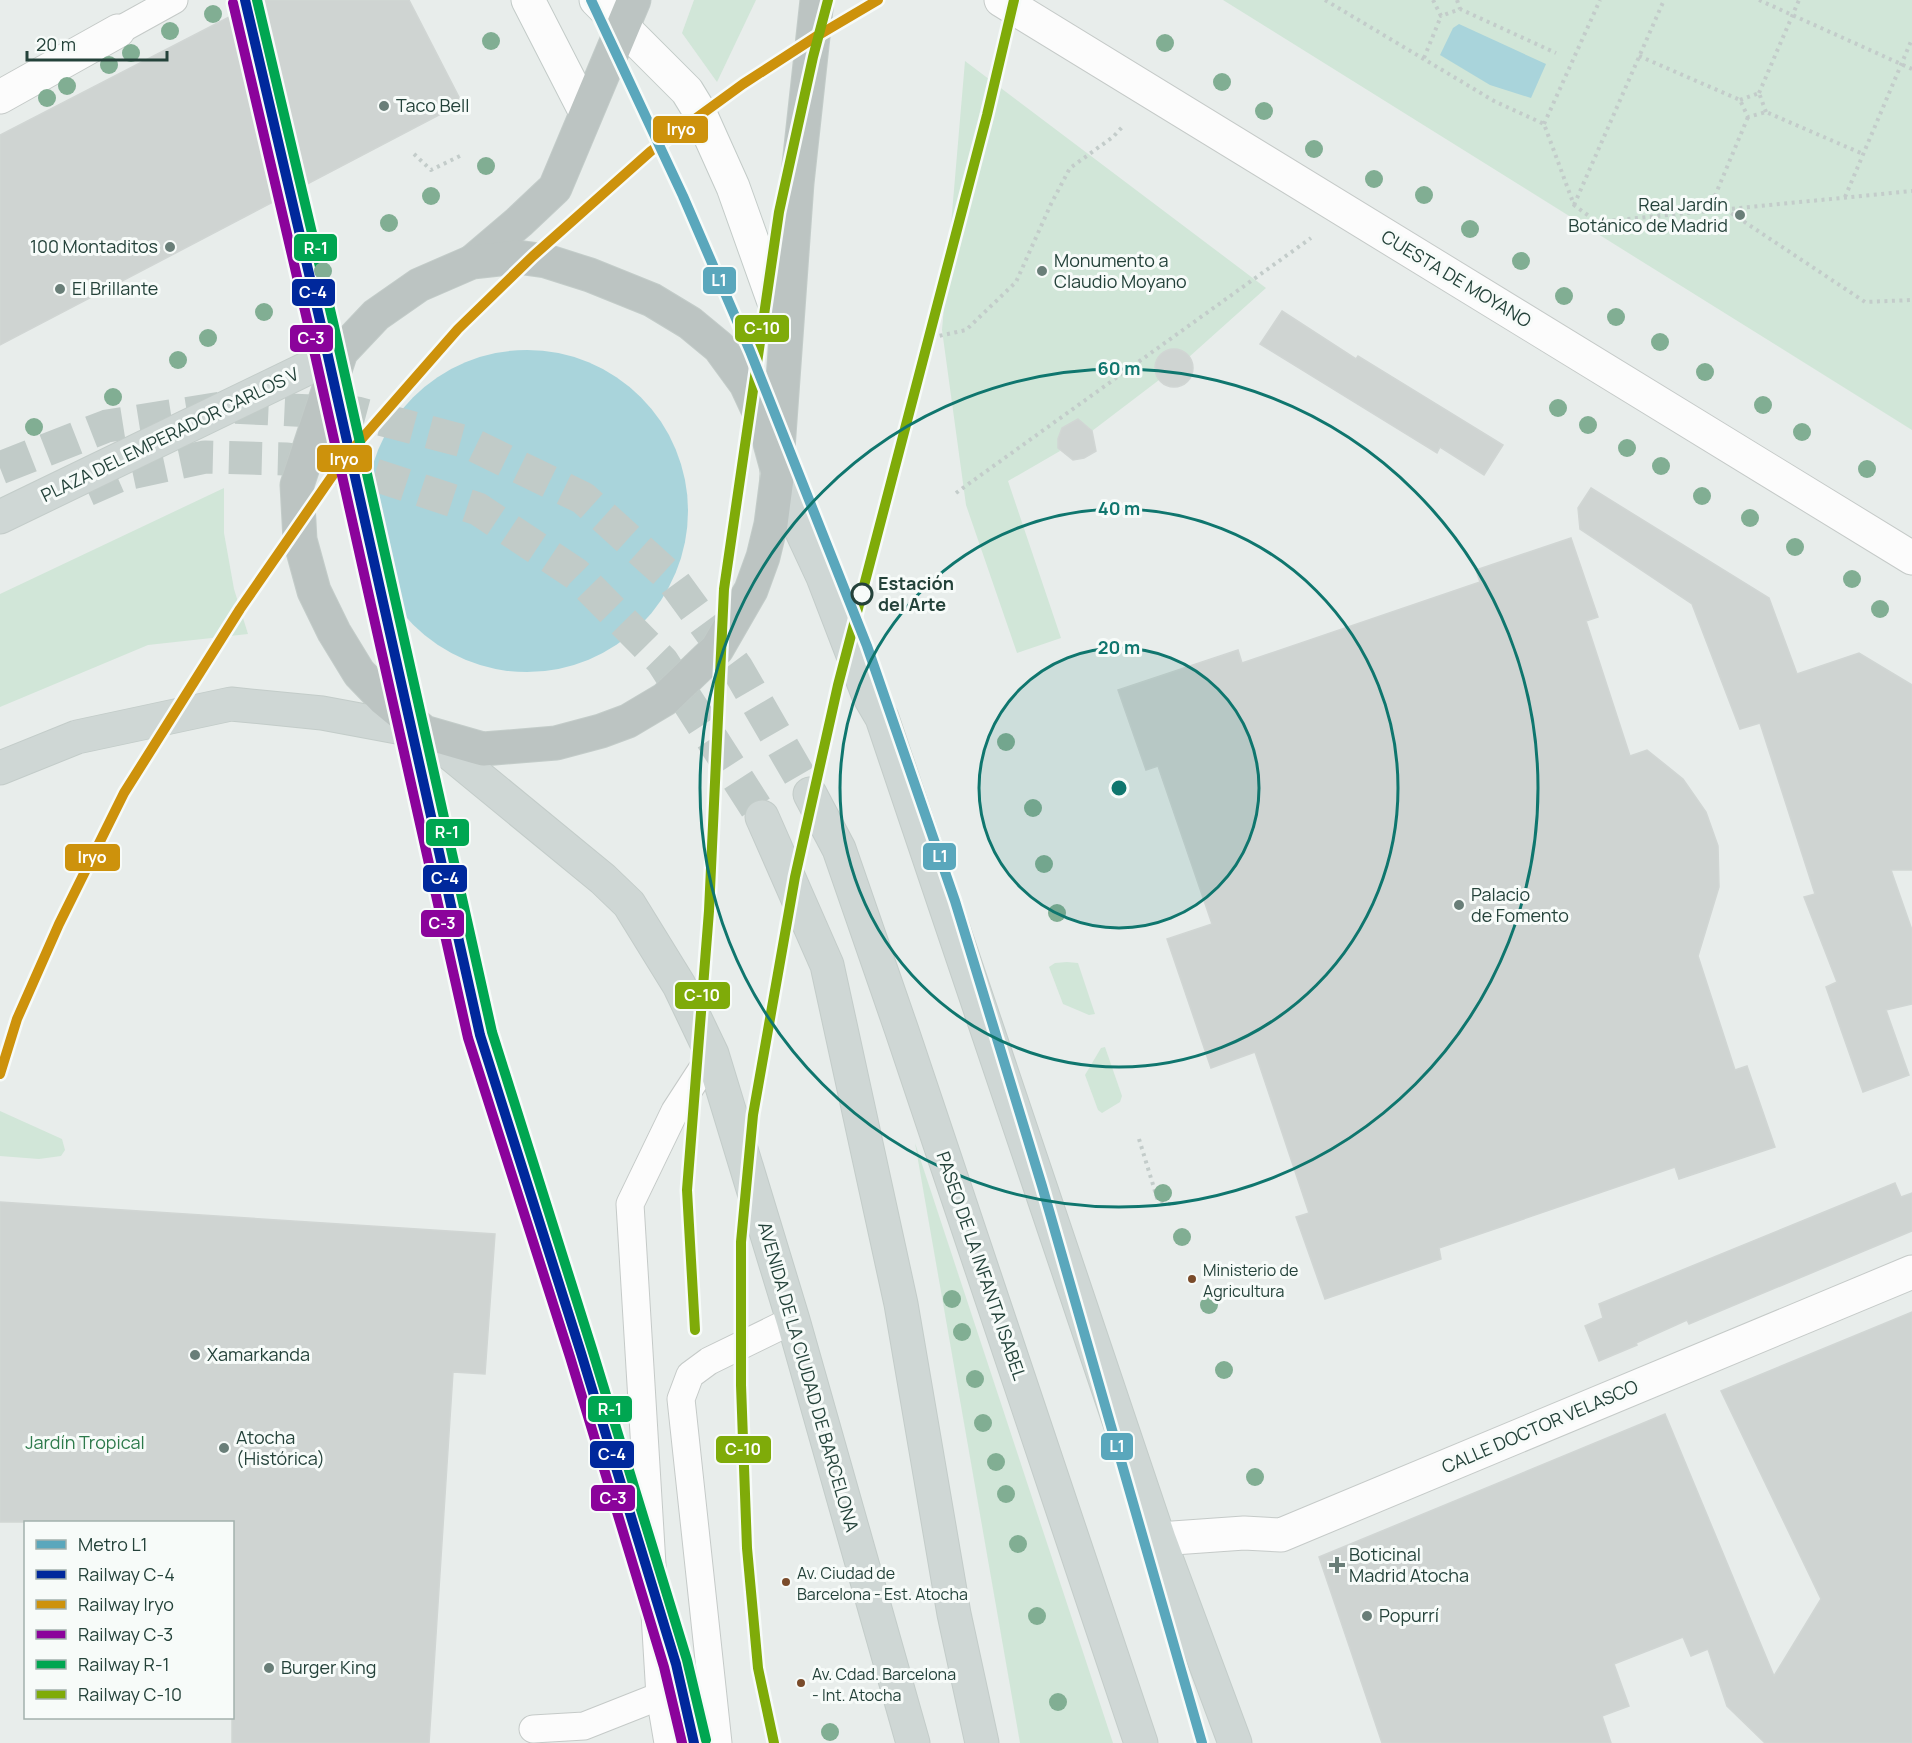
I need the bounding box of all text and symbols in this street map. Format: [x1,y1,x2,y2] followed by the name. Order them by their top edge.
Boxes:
[27,24,166,62] scale bar
[36,32,76,56] text: 20 m
[396,93,469,117] place label: Taco Bell
[377,99,391,113] marker: Taco Bell
[652,115,709,144] line badge: Iryo
[666,118,696,140] text: Iryo
[1568,192,1728,237] place label: Real Jardín Botánico de Madrid
[1733,208,1747,222] marker: Real Jardín Botánico de Madrid
[1377,224,1536,332] street label: CUESTA DE MOYANO
[293,233,338,262] line badge: R-1
[30,234,158,258] place label: 100 Montaditos
[304,237,328,259] text: R-1
[163,240,177,254] marker: 100 Montaditos
[1054,248,1187,293] place label: Monumento a Claudio Moyano
[1035,264,1049,278] marker: Monumento a Claudio Moyano
[702,266,737,295] line badge: L1
[711,269,727,291] text: L1
[72,276,158,300] place label: El Brillante
[291,278,336,307] line badge: C-4
[299,281,327,303] text: C-4
[53,282,67,296] marker: El Brillante
[734,314,790,343] line badge: C-10
[744,317,780,339] text: C-10
[289,324,334,353] line badge: C-3
[297,327,325,349] text: C-3
[1098,356,1140,380] text: 60 m
[37,361,302,507] street label: PLAZA DEL EMPERADOR CARLOS V
[316,444,373,473] line badge: Iryo
[329,448,359,470] text: Iryo
[1098,496,1140,520] text: 40 m
[878,571,954,616] place label: Estación del Arte
[851,583,873,605] marker: Estación del Arte
[1098,635,1140,659] text: 20 m
[1109,778,1129,798] centre of rings
[425,818,470,847] line badge: R-1
[435,821,459,843] text: R-1
[922,842,957,871] line badge: L1
[64,843,121,872] line badge: Iryo
[932,845,948,867] text: L1
[77,846,107,868] text: Iryo
[422,864,468,893] line badge: C-4
[431,867,459,889] text: C-4
[1471,882,1569,927] place label: Palacio de Fomento
[1452,898,1466,912] marker: Palacio de Fomento
[420,909,465,938] line badge: C-3
[428,912,456,934] text: C-3
[674,981,731,1010] line badge: C-10
[684,984,720,1006] text: C-10
[931,1148,1032,1383] street label: PASEO DE LA INFANTA ISABEL
[753,1219,865,1535] street label: AVENIDA DE LA CIUDAD DE BARCELONA
[1203,1259,1298,1302] place label: Ministerio de Agricultura
[1186,1273,1198,1285] marker: Ministerio de Agricultura
[207,1342,310,1366] place label: Xamarkanda
[188,1348,202,1362] marker: Xamarkanda
[1438,1374,1642,1478] street label: CALLE DOCTOR VELASCO
[587,1395,633,1423] line badge: R-1
[598,1398,622,1420] text: R-1
[236,1425,325,1470] place label: Atocha (Histórica)
[25,1430,145,1454] park label: Jardín Tropical
[1100,1432,1134,1461] line badge: L1
[715,1435,772,1464] line badge: C-10
[1109,1435,1125,1457] text: L1
[725,1438,761,1460] text: C-10
[589,1440,635,1469] line badge: C-4
[217,1441,231,1455] marker: Atocha (Histórica)
[598,1443,626,1465] text: C-4
[590,1484,636,1512] line badge: C-3
[599,1487,627,1509] text: C-3
[24,1521,234,1719] legend
[78,1532,148,1556] text: Metro L1
[1349,1542,1469,1587] place label: Boticinal Madrid Atocha
[1330,1558,1344,1572] marker: Boticinal Madrid Atocha
[78,1562,175,1586] text: Railway C-4
[797,1562,968,1605] place label: Av. Ciudad de Barcelona - Est. Atocha
[780,1576,792,1588] marker: Av. Ciudad de Barcelona - Est. Atocha
[78,1592,174,1616] text: Railway Iryo
[1379,1603,1439,1627] place label: Popurrí
[1360,1609,1374,1623] marker: Popurrí
[78,1622,173,1646] text: Railway C-3
[78,1652,170,1676] text: Railway R-1
[281,1655,376,1679] place label: Burger King
[262,1661,276,1675] marker: Burger King
[812,1663,956,1706] place label: Av. Cdad. Barcelona - Int. Atocha
[795,1677,807,1689] marker: Av. Cdad. Barcelona - Int. Atocha
[78,1682,182,1706] text: Railway C-10

